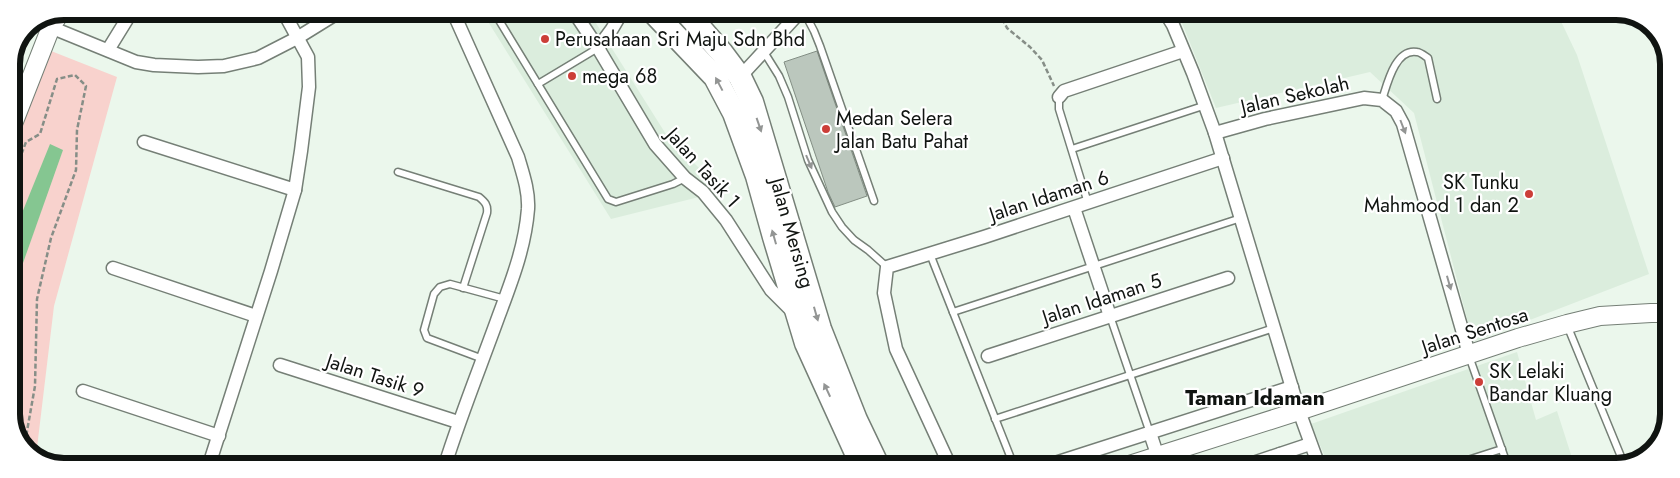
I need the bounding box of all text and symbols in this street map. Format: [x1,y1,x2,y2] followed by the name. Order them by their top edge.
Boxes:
[555,25,805,54] place label: Perusahaan Sri Maju Sdn Bhd
[539,33,551,45] marker: Perusahaan Sri Maju Sdn Bhd
[582,62,657,91] place label: mega 68
[1235,68,1352,122] street label: Jalan Sekolah
[566,70,578,82] marker: mega 68
[714,78,723,91] one-way arrow
[833,104,968,156] place label: Medan Selera Jalan Batu Pahat
[756,117,763,132] one-way arrow
[657,119,747,215] street label: Jalan Tasik 1
[1399,120,1407,135] one-way arrow
[820,123,832,135] marker: Medan Selera Jalan Batu Pahat
[805,155,813,169] one-way arrow
[983,163,1113,230] street label: Jalan Idaman 6
[1364,168,1519,220] place label: SK Tunku Mahmood 1 dan 2
[762,171,822,292] street label: Jalan Mersing
[1523,188,1535,200] marker: SK Tunku Mahmood 1 dan 2
[769,229,777,244] one-way arrow
[1036,266,1165,333] street label: Jalan Idaman 5
[1445,275,1453,290] one-way arrow
[1415,300,1532,363] street label: Jalan Sentosa
[812,306,820,321] one-way arrow
[319,346,428,405] street label: Jalan Tasik 9
[1489,357,1612,409] place label: SK Lelaki Bandar Kluang
[1473,376,1485,388] marker: SK Lelaki Bandar Kluang
[823,383,831,397] one-way arrow
[1185,383,1325,413] district label: Taman Idaman

